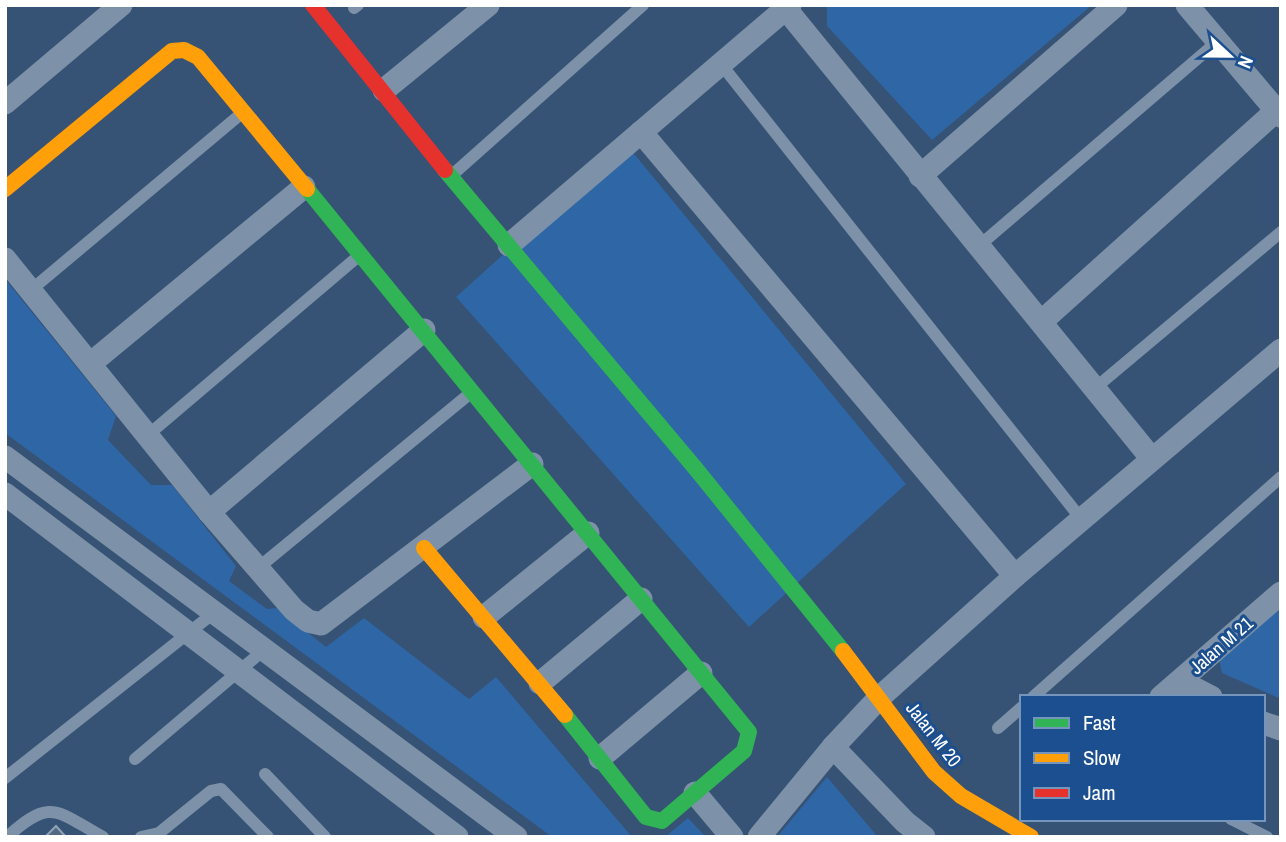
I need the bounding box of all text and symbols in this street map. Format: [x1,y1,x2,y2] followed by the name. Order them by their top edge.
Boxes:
[1195,21,1265,91] north arrow
[1232,52,1260,72] text: N
[1184,610,1259,680] street label: Jalan M 21
[1020,695,1265,821] legend
[900,696,968,772] street label: Jalan M 20
[1083,708,1116,737] text: Fast
[1083,743,1121,772] text: Slow
[1083,778,1116,807] text: Jam

